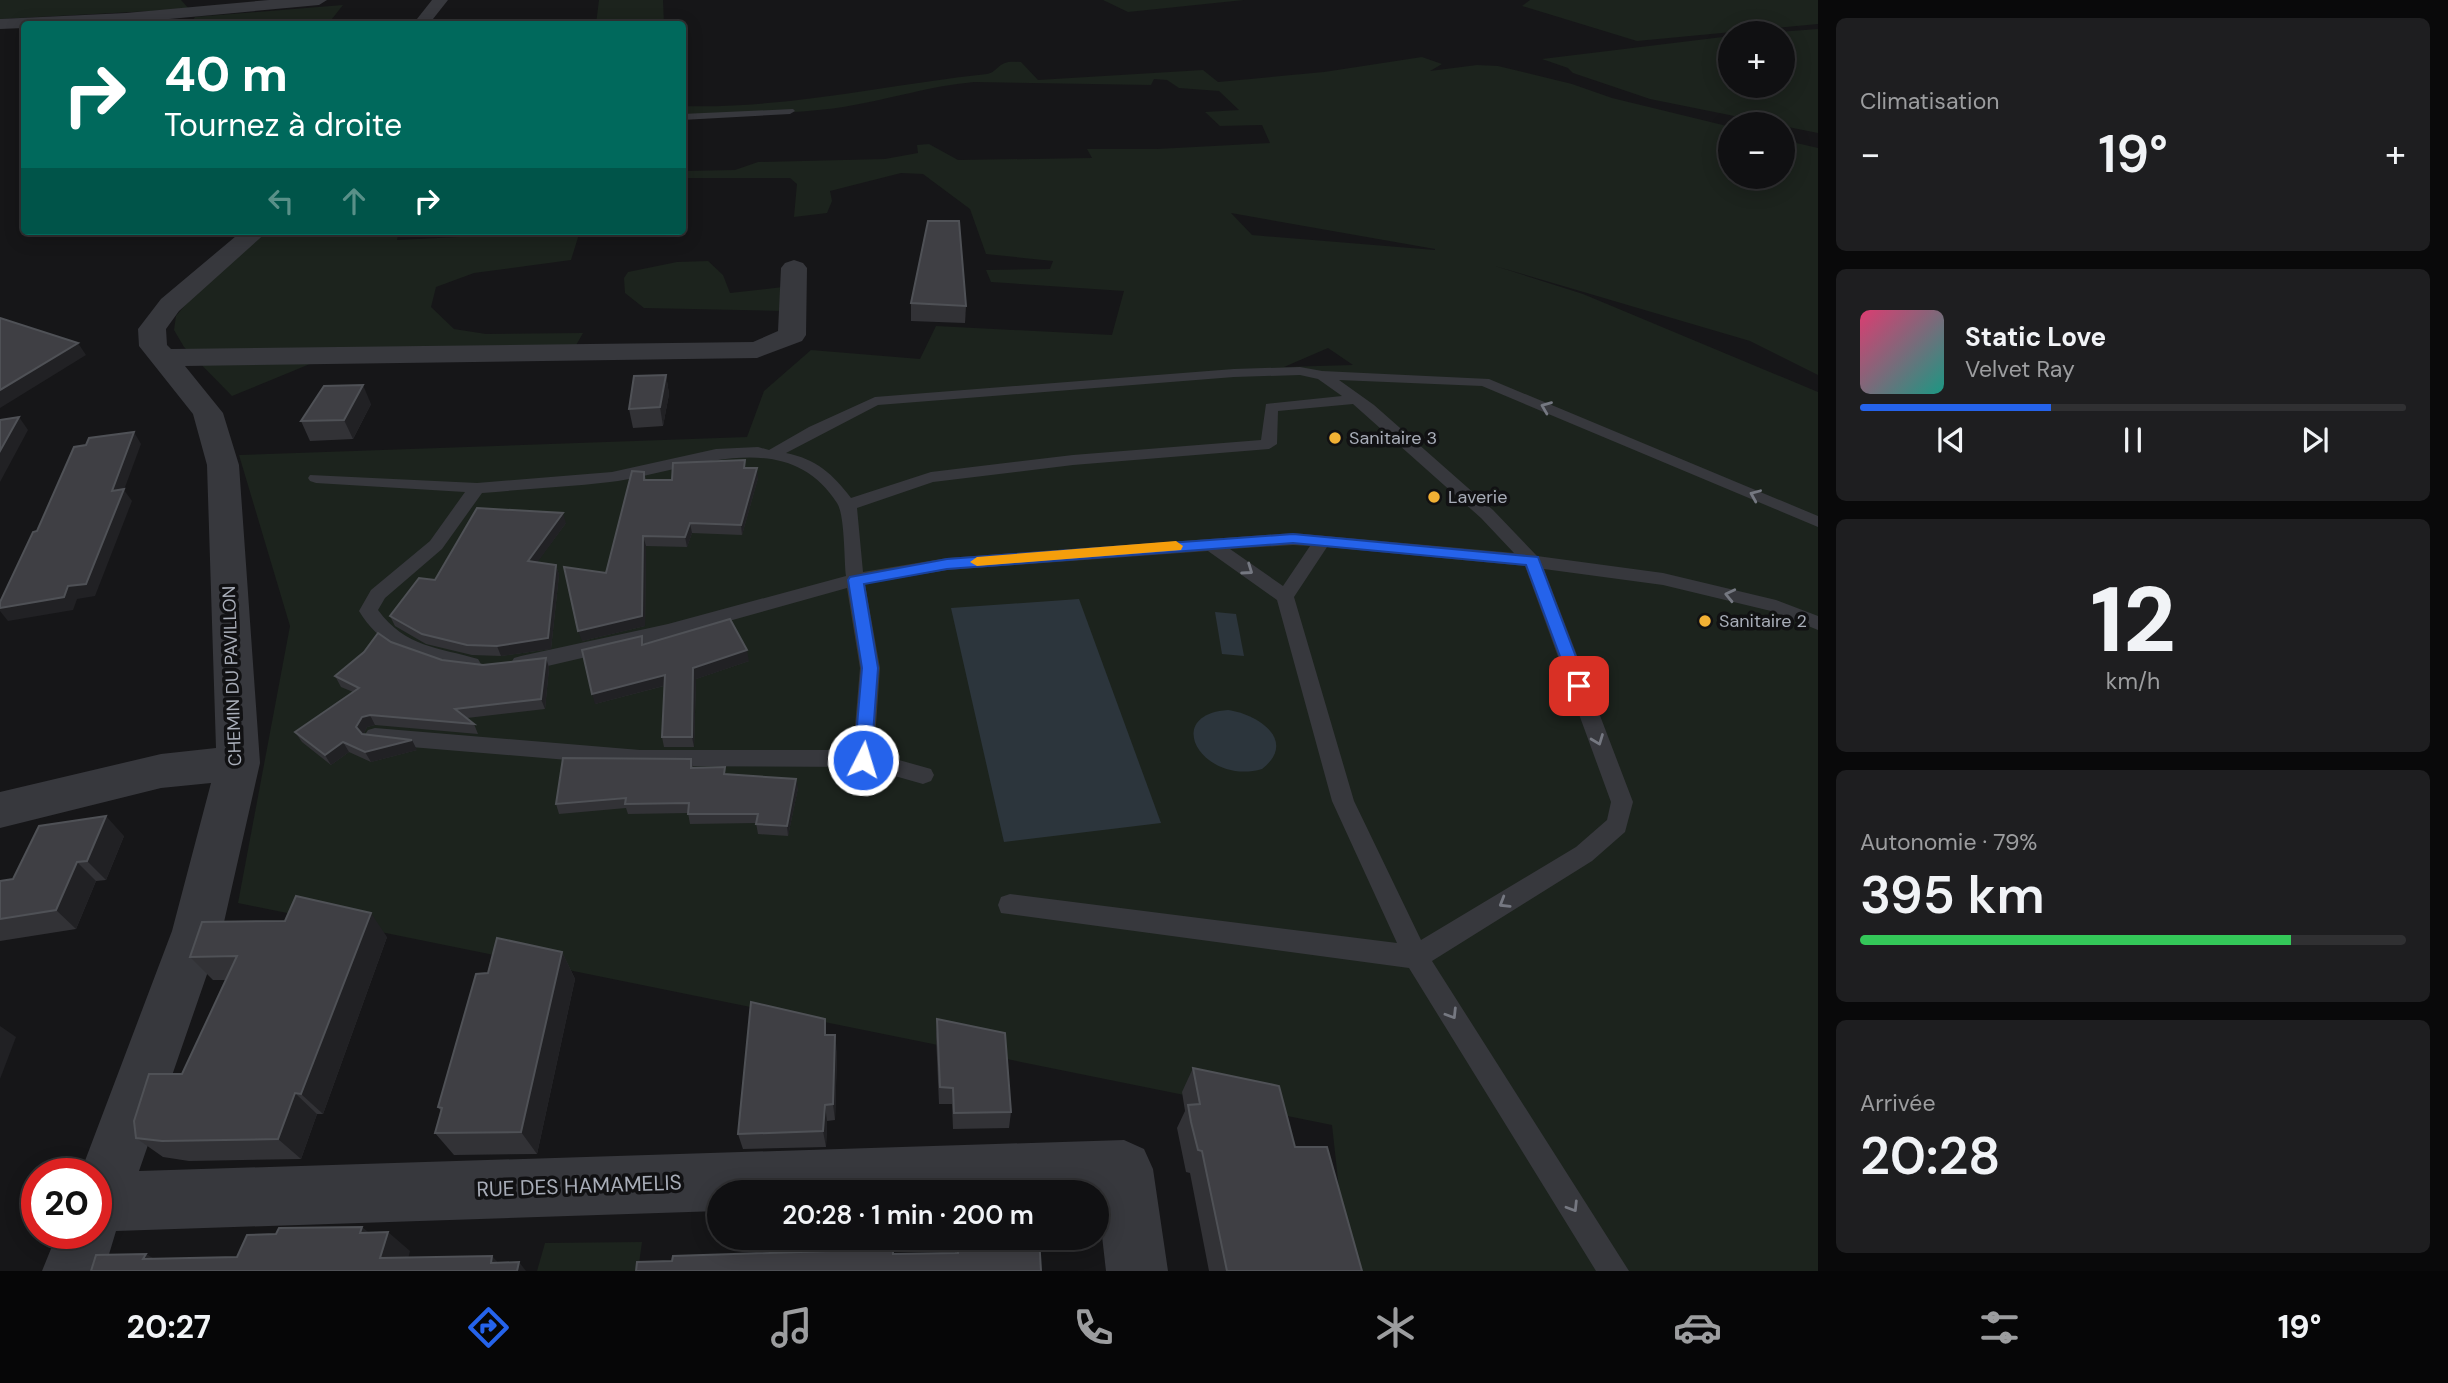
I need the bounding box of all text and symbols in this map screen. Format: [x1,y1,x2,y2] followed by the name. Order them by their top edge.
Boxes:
[1718,21,1795,189] map controls
[1718,21,1795,98] button: +
[164,42,288,106] text: 40 m
[49,49,140,140] icon: right
[1860,86,1999,116] text: Climatisation
[164,104,402,146] text: Tournez à droite
[1718,112,1795,189] button: −
[2098,120,2168,188] text: 19°
[1860,129,1881,179] text: −
[2385,129,2406,179] text: +
[262,182,300,220] icon: left
[335,182,373,220] icon: ahead
[408,182,446,220] icon: right
[1965,320,2106,354] text: Static Love
[1965,354,2075,384] text: Velvet Ray
[1540,402,1552,416] one-way arrow
[1932,421,1970,459] icon: previous
[2114,421,2152,459] icon: pause
[2296,421,2334,459] icon: next
[1349,426,1437,450] place label: Sanitaire 3
[1327,430,1343,446] marker: Sanitaire 3
[1448,485,1507,509] place label: Laverie
[1426,489,1442,505] marker: Laverie
[1750,489,1763,503] one-way arrow
[2090,561,2176,679] text: 12
[1240,562,1253,574] one-way arrow
[217,585,247,767] street label: CHEMIN DU PAVILLON
[1724,589,1736,603] one-way arrow
[1719,609,1807,633] place label: Sanitaire 2
[1697,613,1713,629] marker: Sanitaire 2
[1549,656,1609,716] pin
[2106,666,2160,696] text: km/h
[1560,667,1598,705] icon: arrive
[826,723,900,797] position arrow
[1590,733,1604,745] one-way arrow
[1860,827,2037,857] text: Autonomie · 79%
[1860,861,2045,929] text: 395 km
[1499,895,1512,908] one-way arrow
[1444,1007,1457,1020] one-way arrow
[1860,1088,1936,1118] text: Arrivée
[1860,1122,2000,1190] text: 20:28
[21,1158,112,1249] speed limit sign: 20
[476,1168,682,1204] street label: RUE DES HAMAMELIS
[782,1198,1034,1232] text: 20:28 · 1 min · 200 m
[1565,1199,1578,1212] one-way arrow
[464,1303,513,1352] icon: directions
[767,1303,816,1352] icon: music
[1069,1303,1118,1352] icon: phone
[1371,1303,1420,1352] icon: climate
[1673,1303,1722,1352] icon: car
[1975,1303,2024,1352] icon: filters
[127,1306,211,1348] text: 20:27
[2278,1306,2321,1348] text: 19°

